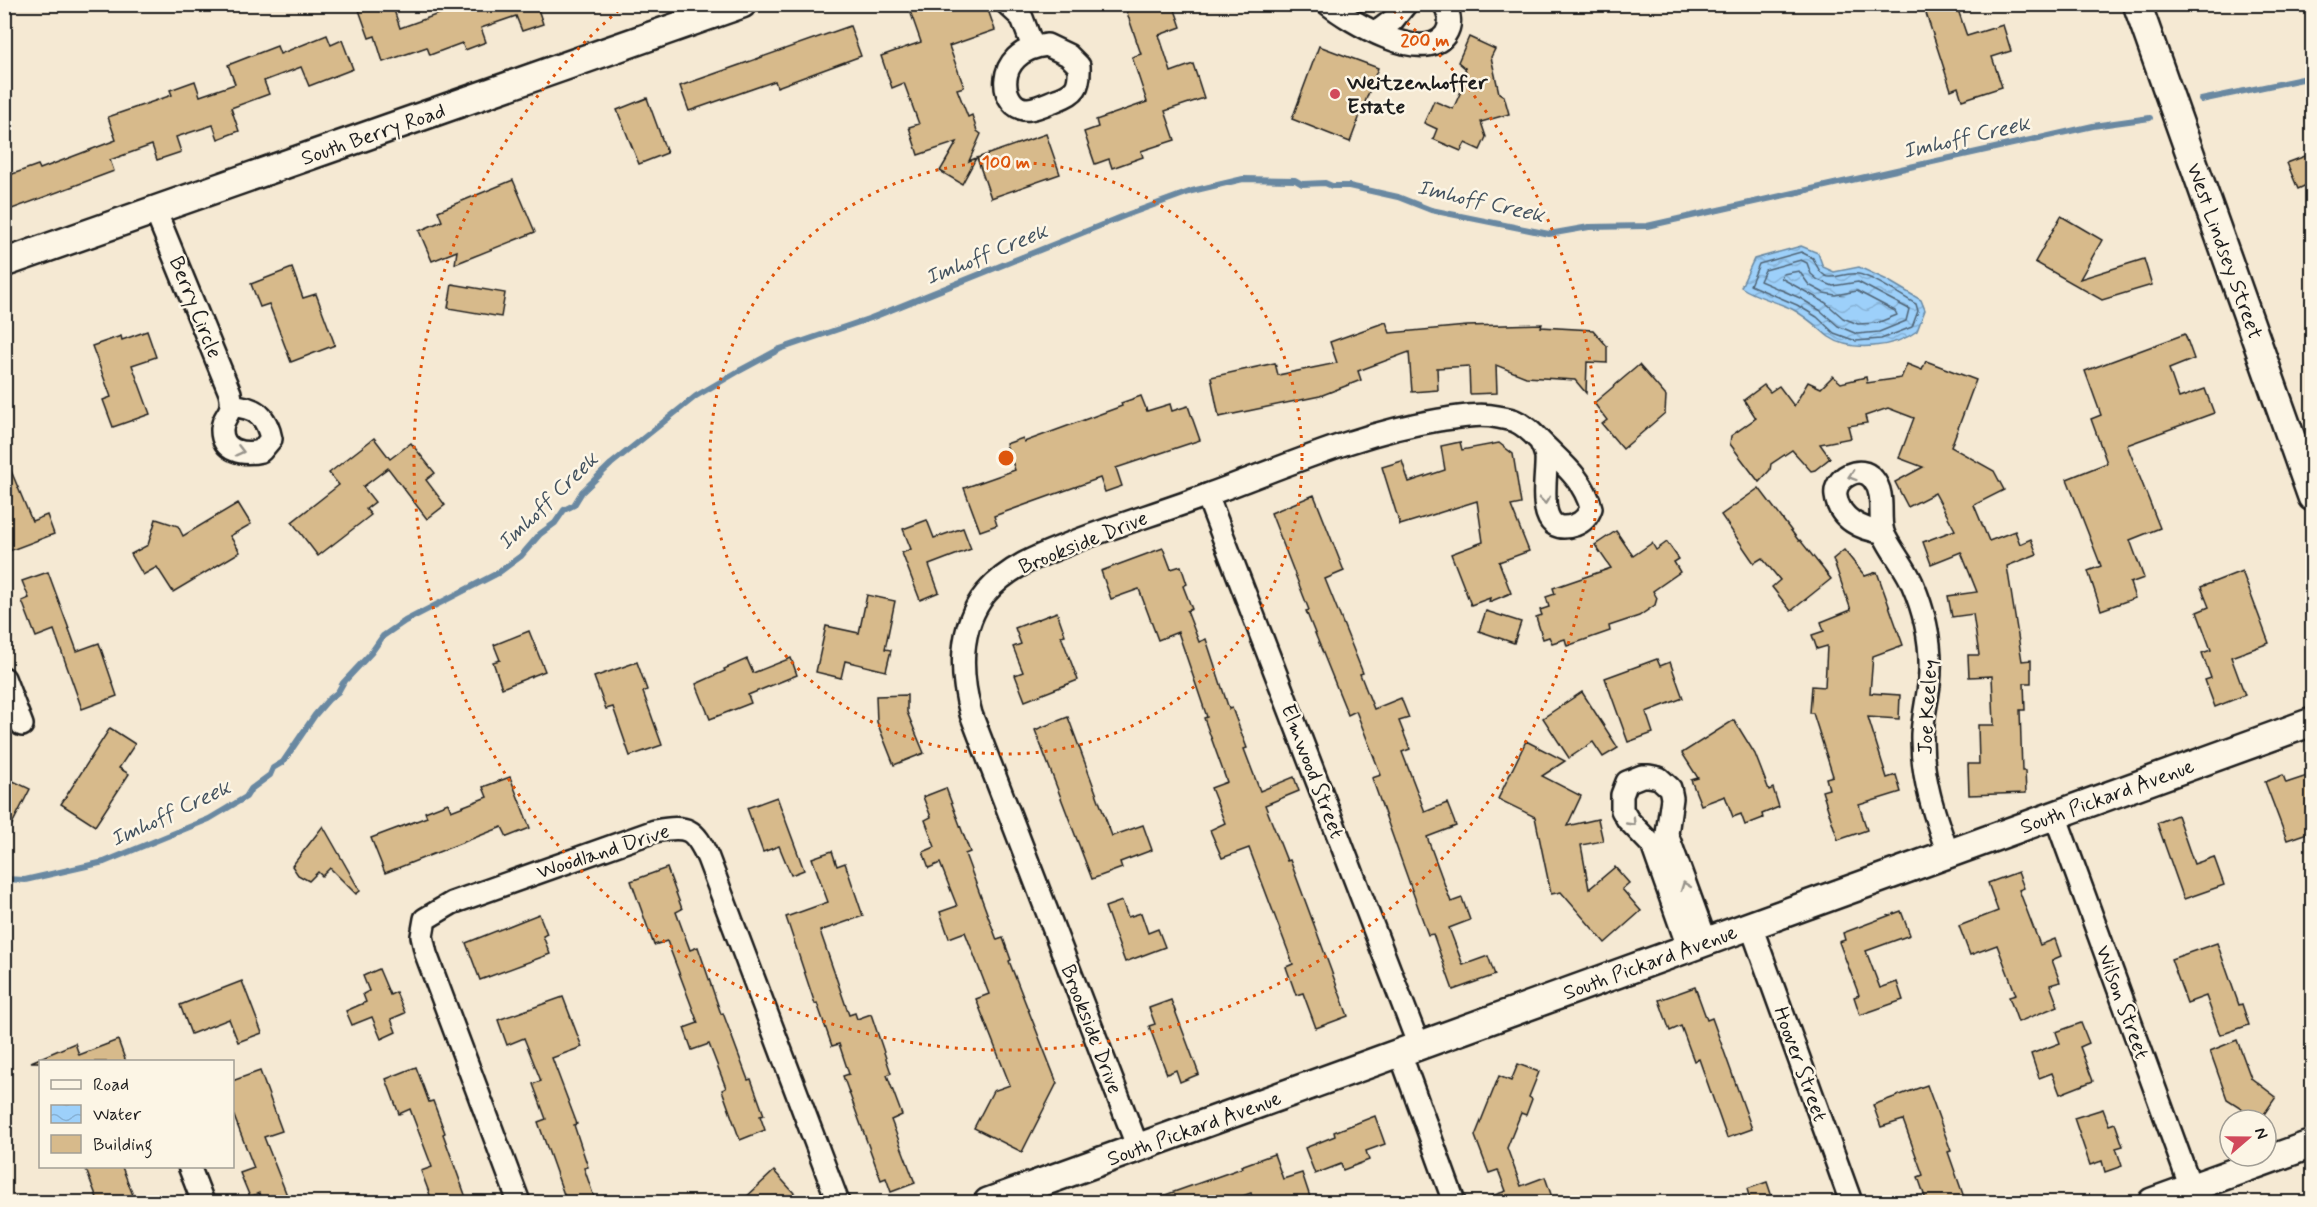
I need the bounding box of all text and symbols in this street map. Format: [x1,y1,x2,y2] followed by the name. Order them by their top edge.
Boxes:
[1400,29,1450,53] text: 200 m
[1346,69,1489,121] place label: Weitzenhoffer Estate
[1328,87,1342,101] marker: Weitzenhoffer Estate
[297,97,449,173] street label: South Berry Road
[1900,109,2034,166] water label: Imhoff Creek
[982,151,1030,175] text: 100 m
[2179,159,2269,343] street label: West Lindsey Street
[1414,174,1548,231] water label: Imhoff Creek
[921,217,1053,292] water label: Imhoff Creek
[162,252,228,363] street label: Berry Circle
[235,444,245,457] one-way arrow
[492,445,606,556] water label: Imhoff Creek
[996,448,1016,468] centre of rings
[1847,469,1857,481] one-way arrow
[1538,495,1551,505] one-way arrow
[1015,504,1152,581] street label: Brookside Drive
[1912,659,1944,755] street label: Joe Keeley
[1274,700,1351,843] street label: Elmwood Street
[2016,752,2198,841] street label: South Pickard Avenue
[106,773,237,854] water label: Imhoff Creek
[1625,815,1636,826] one-way arrow
[533,817,673,887] street label: Woodland Drive
[1680,881,1693,892] one-way arrow
[1559,918,1741,1007] street label: South Pickard Avenue
[2089,942,2156,1063] street label: Wilson Street
[1054,961,1129,1098] street label: Brookside Drive
[1766,1003,1834,1126] street label: Hoover Street
[39,1060,234,1168] legend
[93,1073,129,1097] text: Road
[1103,1084,1285,1173] street label: South Pickard Avenue
[93,1103,142,1127] text: Water
[2218,1108,2278,1168] north arrow
[2249,1125,2272,1142] text: N
[93,1133,153,1159] text: Building

